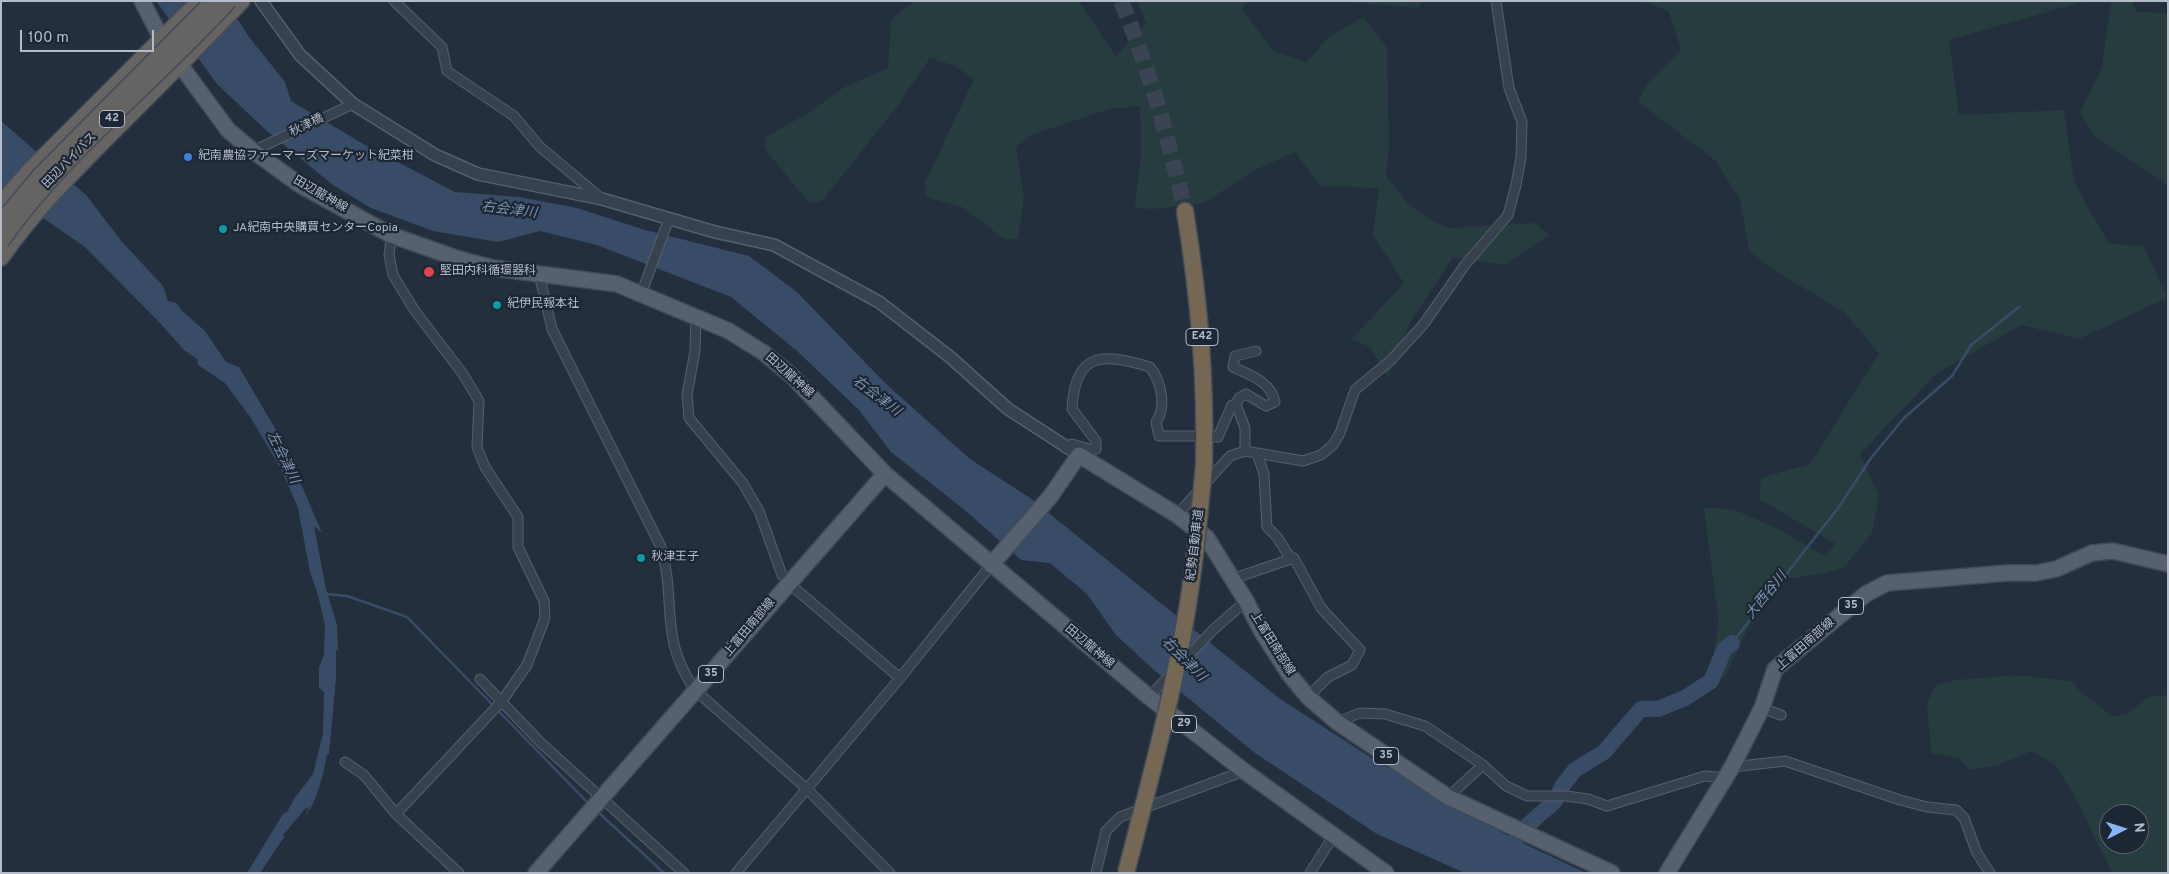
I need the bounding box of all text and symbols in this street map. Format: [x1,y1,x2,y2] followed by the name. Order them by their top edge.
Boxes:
[22,20,156,52] scale bar
[28,29,69,48] text: 100 m
[100,110,124,128] road number: 42
[288,112,326,140] street label: 秋津橋
[40,130,100,192] street label: 田辺バイパス
[198,150,414,164] place label: 紀南農協ファーマーズマーケット紀菜柑
[182,151,194,163] marker: 紀南農協ファーマーズマーケット紀菜柑
[290,174,350,216] street label: 田辺龍神線
[480,199,538,223] water label: 右会津川
[233,222,398,236] place label: JA紀南中央購買センターCopia
[217,223,229,235] marker: JA紀南中央購買センターCopia
[422,265,436,279] marker: 堅田内科循環器科
[440,265,536,279] place label: 堅田内科循環器科
[507,298,579,312] place label: 紀伊民報本社
[491,299,503,311] marker: 紀伊民報本社
[1186,328,1218,346] road number: E42
[762,351,816,401] street label: 田辺龍神線
[849,373,903,421] water label: 右会津川
[262,429,302,487] water label: 左会津川
[1184,508,1208,582] street label: 紀勢自動車道
[651,551,699,565] place label: 秋津王子
[635,552,647,564] marker: 秋津王子
[1743,569,1791,623] water label: 大西谷川
[721,596,779,660] street label: 上富田南部線
[1838,598,1864,614] road number: 35
[1247,610,1297,678] street label: 上富田南部線
[1774,616,1838,674] street label: 上富田南部線
[1061,622,1117,672] street label: 田辺龍神線
[1157,634,1209,686] water label: 右会津川
[698,666,724,682] road number: 35
[1172,716,1196,732] road number: 29
[1374,748,1398,764] road number: 35
[2099,804,2149,854] north arrow
[2130,822,2147,833] text: N

